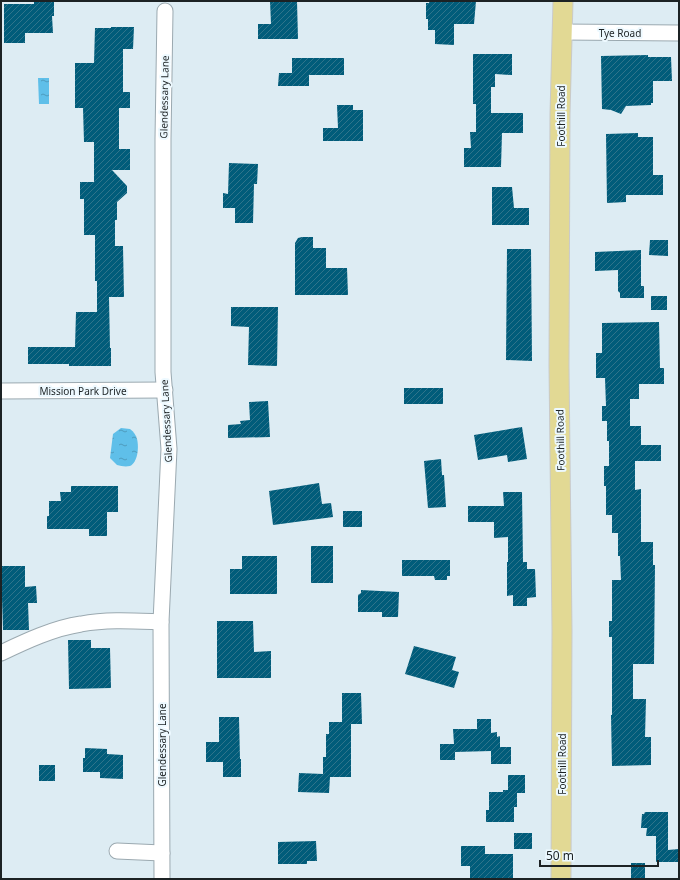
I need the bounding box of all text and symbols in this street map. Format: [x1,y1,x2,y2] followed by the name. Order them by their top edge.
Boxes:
[599,26,641,40] street label: Tye Road
[156,55,172,139] street label: Glendessary Lane
[554,85,568,147] street label: Foothill Road
[157,379,175,463] street label: Glendessary Lane
[39,384,127,398] street label: Mission Park Drive
[552,409,568,471] street label: Foothill Road
[155,703,169,787] street label: Glendessary Lane
[555,733,569,795] street label: Foothill Road
[540,842,658,868] scale bar
[546,847,574,864] text: 50 m

